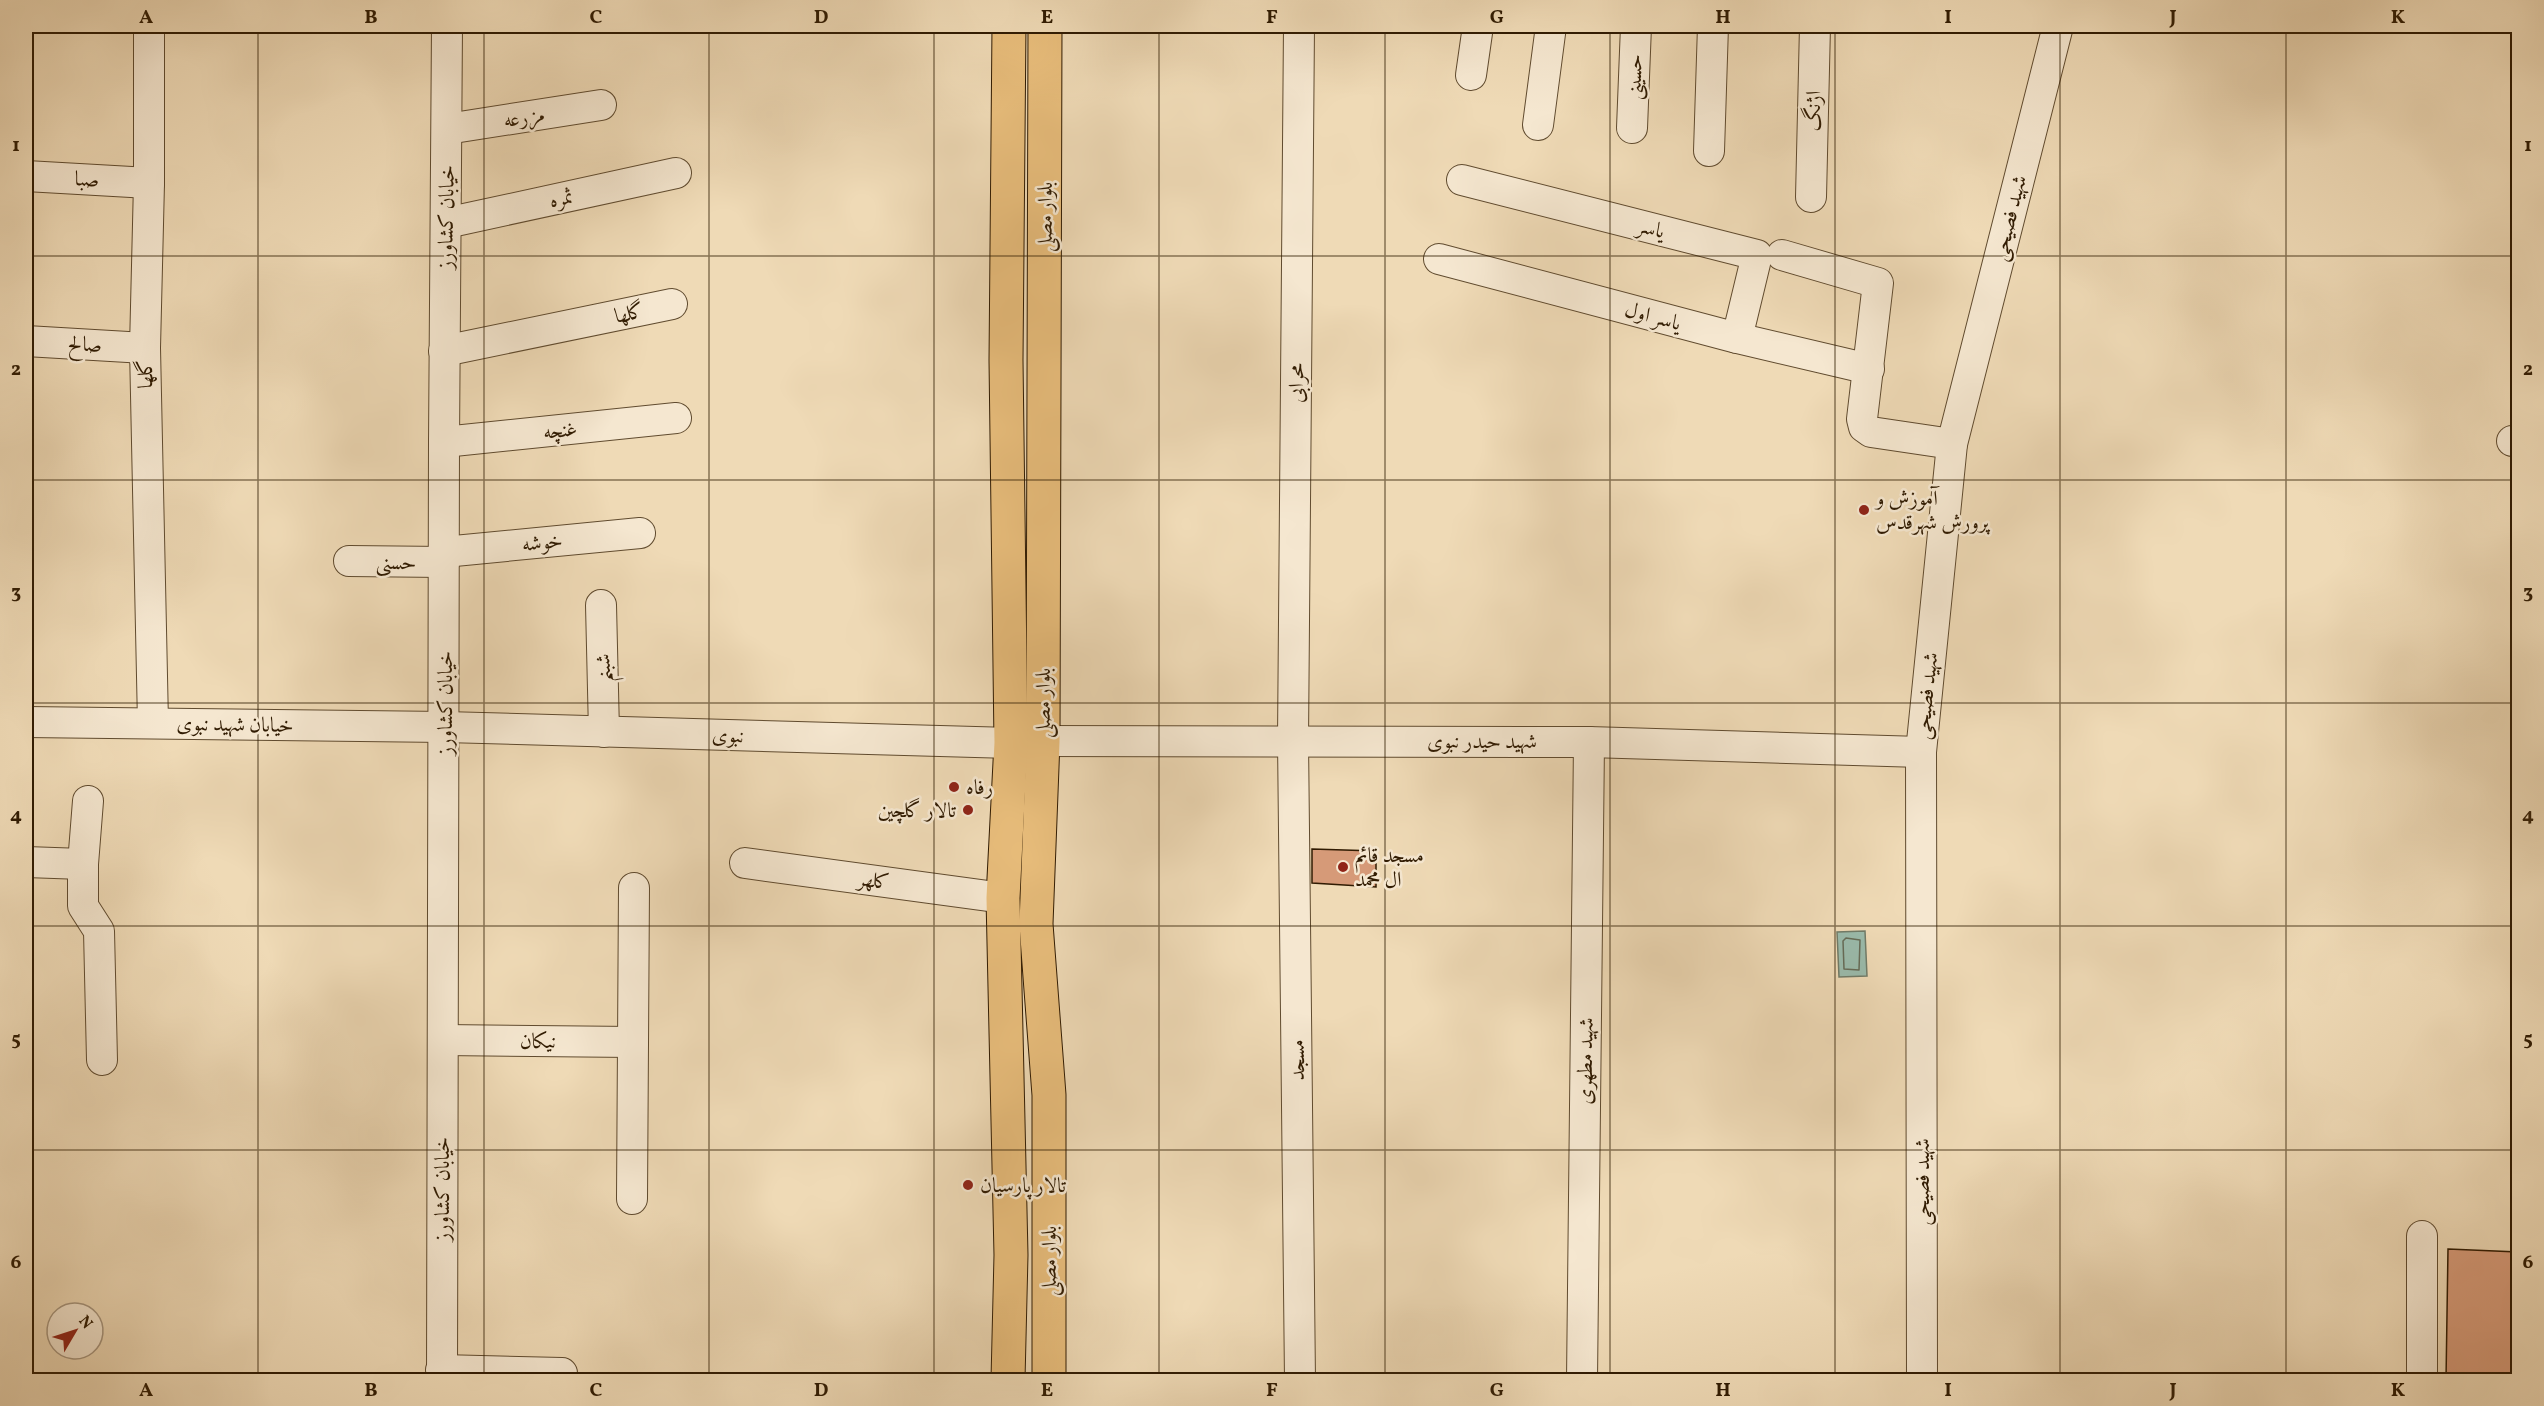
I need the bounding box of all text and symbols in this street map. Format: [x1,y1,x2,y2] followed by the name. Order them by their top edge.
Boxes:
[139,4,153,32] text: A
[364,4,378,32] text: B
[590,4,603,32] text: C
[814,4,828,32] text: D
[1041,4,1053,32] text: E
[1266,4,1278,32] text: F
[1490,4,1504,32] text: G
[1715,4,1731,32] text: H
[1944,4,1952,32] text: I
[2168,4,2177,32] text: J
[2391,4,2406,32] text: K
[1620,54,1651,101] street label: حسینی
[1800,90,1829,132] street label: اژنگ
[501,101,547,136] street label: مزرعه
[12,132,20,160] text: 1
[2524,132,2532,160] text: 1
[74,165,100,196] street label: صبا
[432,165,463,271] street label: خیابان کشاورز
[1986,172,2035,264] street label: شهید فصیحی
[1032,182,1061,252] street label: بلوار مصلی
[546,183,576,216] street label: ثمره
[1632,212,1669,247] street label: یاسر
[1621,296,1685,339] street label: یاسر اول
[612,297,647,332] street label: گلها
[67,330,103,363] street label: صالح
[11,356,21,384] text: 2
[2523,356,2533,384] text: 2
[132,359,161,389] street label: گلها
[1283,363,1312,403] street label: محرابی
[542,415,579,448] street label: غنچه
[1874,485,1991,538] place label: آموزش و پرورش شهرقدس
[1857,503,1871,517] marker: آموزش و پرورش شهرقدس
[520,527,564,560] street label: خوشه
[375,549,417,578] street label: حسنی
[11,579,21,607] text: 3
[2523,579,2533,607] text: 3
[432,651,461,757] street label: خیابان کشاورز
[1908,651,1946,741] street label: شهید فصیحی
[590,653,624,683] street label: شبنم
[1030,668,1059,738] street label: بلوار مصلی
[176,710,294,741] street label: خیابان شهید نبوی
[711,721,745,752] street label: نبوی
[1427,728,1537,757] street label: شهید حیدر نبوی
[966,774,993,803] place label: رفاه
[947,780,961,794] marker: رفاه
[878,797,957,826] place label: تالار گلچین
[10,802,22,830] text: 4
[2522,802,2534,830] text: 4
[961,803,975,817] marker: تالار گلچین
[1355,842,1424,895] place label: مسجد قائم ال محمد
[1336,860,1350,874] marker: مسجد قائم ال محمد
[854,865,892,898] street label: کلهر
[1571,1017,1602,1105] street label: شهید مطهری
[11,1026,21,1054] text: 5
[2523,1026,2533,1054] text: 5
[520,1028,556,1057] street label: نیکان
[1284,1039,1313,1081] street label: مسجد
[429,1137,458,1243] street label: خیابان کشاورز
[1909,1138,1938,1226] street label: شهید فصیحی
[980,1172,1067,1201] place label: تالار پارسیان
[961,1178,975,1192] marker: تالار پارسیان
[1036,1226,1065,1296] street label: بلوار مصلی
[11,1249,22,1277] text: 6
[2523,1249,2534,1277] text: 6
[45,1301,105,1361] north arrow
[73,1311,98,1335] text: N
[139,1377,153,1405] text: A
[364,1377,378,1405] text: B
[590,1377,603,1405] text: C
[814,1377,828,1405] text: D
[1041,1377,1053,1405] text: E
[1266,1377,1278,1405] text: F
[1490,1377,1504,1405] text: G
[1715,1377,1731,1405] text: H
[1944,1377,1952,1405] text: I
[2168,1377,2177,1405] text: J
[2391,1377,2406,1405] text: K

